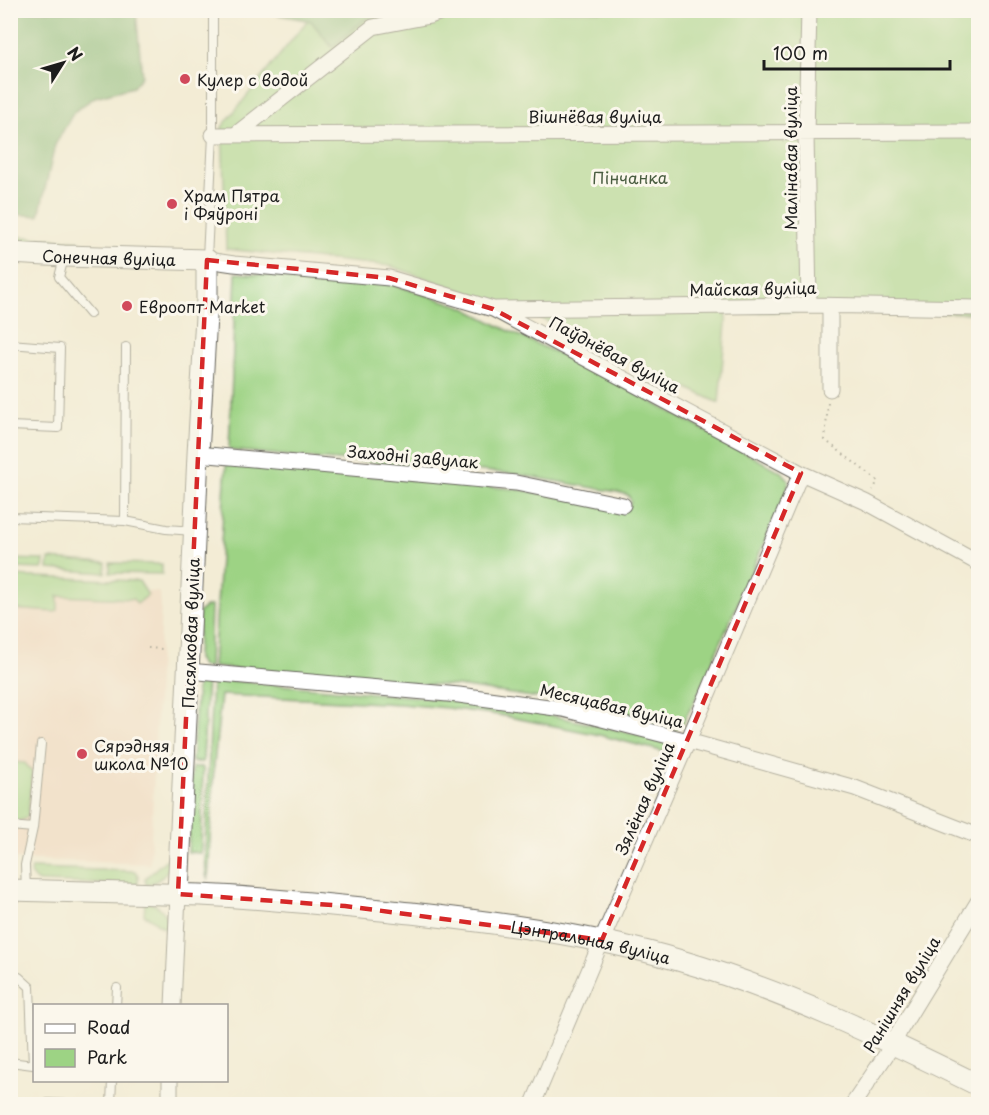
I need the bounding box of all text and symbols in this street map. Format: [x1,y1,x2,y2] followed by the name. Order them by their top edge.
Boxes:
[33,33,93,93] north arrow
[764,33,950,71] scale bar
[773,39,828,66] text: 100 m
[62,41,89,66] text: N
[197,67,308,91] place label: Кулер с водой
[178,72,192,86] marker: Кулер с водой
[778,86,802,230] street label: Малінавая вуліца
[528,104,662,128] street label: Вішнёвая вуліца
[592,165,668,189] park label: Пінчанка
[184,183,280,225] place label: Храм Пятра і Фяўроні
[165,197,179,211] marker: Храм Пятра і Фяўроні
[41,243,176,271] street label: Сонечная вуліца
[689,275,817,301] street label: Майская вуліца
[139,294,266,318] place label: Евроопт Market
[120,299,134,313] marker: Евроопт Market
[545,309,685,399] street label: Паўднёвая вуліца
[347,438,480,474] street label: Заходні завулак
[175,557,205,709] street label: Пасялковая вуліца
[538,677,686,733] street label: Месяцавая вуліца
[94,733,188,775] place label: Сярэдняя школа №10
[608,737,680,858] street label: Зялёная вуліца
[75,747,89,761] marker: Сярэдняя школа №10
[509,914,674,969] street label: Цэнтральная вуліца
[857,931,945,1057] street label: Ранішняя вуліца
[33,1004,228,1082] legend
[87,1013,131,1040] text: Road
[87,1043,127,1070] text: Park

